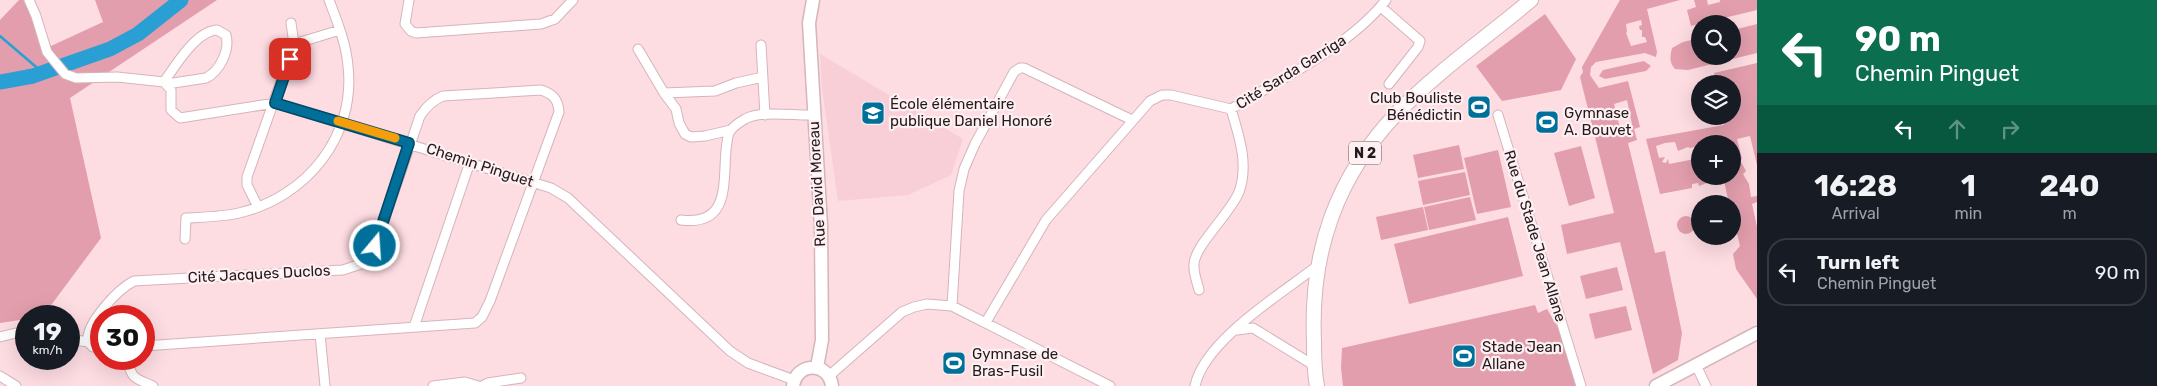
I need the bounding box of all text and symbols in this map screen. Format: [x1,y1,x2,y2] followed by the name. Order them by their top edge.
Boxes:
[1691,15,1741,245] map controls
[1691,15,1741,65] button: search
[1855,18,1941,60] text: 90 m
[1772,20,1837,85] icon: left
[1233,31,1349,113] street label: Cité Sarda Garriga
[269,38,311,80] pin
[276,45,304,73] icon: arrive
[1855,60,2019,87] text: Chemin Pinguet
[1691,75,1741,125] button: layers
[1370,89,1462,124] place label: Club Bouliste Bénédictin
[1466,94,1492,120] sports icon: Club Bouliste Bénédictin
[890,95,1052,130] place label: École élémentaire publique Daniel Honoré
[860,100,886,126] school or university icon: École élémentaire publique Daniel Honoré
[1564,104,1632,139] place label: Gymnase A. Bouvet
[1534,109,1560,135] sports icon: Gymnase A. Bouvet
[1890,115,1918,143] icon: left
[1943,115,1971,143] icon: ahead
[1996,115,2024,143] icon: right
[805,121,829,247] street label: Rue David Moreau
[1691,135,1741,185] button: +
[424,139,536,191] street label: Chemin Pinguet
[1349,142,1381,164] road number: N 2
[1500,148,1570,324] street label: Rue du Stade Jean Allane
[1814,168,1897,204] text: 16:28
[1961,168,1976,204] text: 1
[2039,168,2100,204] text: 240
[1691,195,1741,245] button: −
[1832,204,1880,223] text: Arrival
[1954,204,1982,223] text: min
[2062,204,2077,223] text: m
[348,219,400,271] position arrow
[1817,251,1899,274] text: Turn left
[1774,258,1802,286] icon: left
[187,261,331,287] street label: Cité Jacques Duclos
[2095,261,2140,284] text: 90 m
[1817,274,1936,293] text: Chemin Pinguet
[90,305,155,370] speed limit sign: 30
[33,317,62,346] text: 19
[1482,338,1562,373] place label: Stade Jean Allane
[33,343,62,357] text: km/h
[1451,343,1477,369] sports icon: Stade Jean Allane
[972,345,1058,380] place label: Gymnase de Bras-Fusil
[941,350,967,376] sports icon: Gymnase de Bras-Fusil

